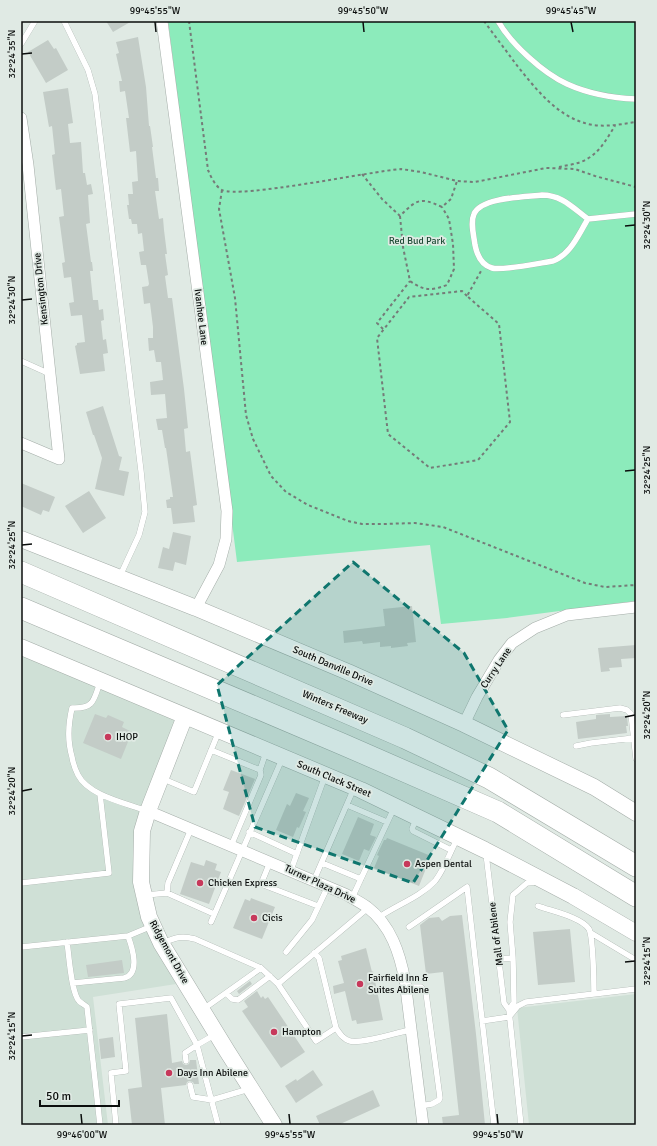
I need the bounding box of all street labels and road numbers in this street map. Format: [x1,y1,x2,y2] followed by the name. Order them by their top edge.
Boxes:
[31,252,51,326] street label: Kensington Drive
[192,288,210,346] street label: Ivanhoe Lane
[291,644,375,688] street label: South Danville Drive
[478,645,514,691] street label: Curry Lane
[300,688,370,726] street label: Winters Freeway
[295,758,373,800] street label: South Clack Street
[282,862,358,906] street label: Turner Plaza Drive
[486,901,506,967] street label: Mall of Abilene
[147,918,191,986] street label: Ridgemont Drive

